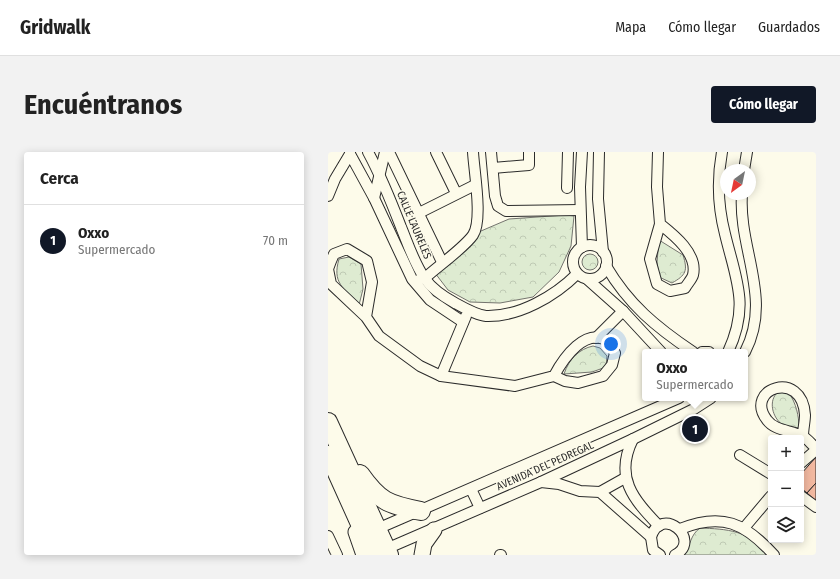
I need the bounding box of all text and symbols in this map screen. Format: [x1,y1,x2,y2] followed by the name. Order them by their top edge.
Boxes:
[20,16,90,39] text: Gridwalk
[615,19,646,36] text: Mapa
[668,19,736,36] text: Cómo llegar
[758,19,820,36] text: Guardados
[711,86,816,123] button: Cómo llegar
[24,88,182,121] text: Encuéntranos
[720,164,756,200] north arrow
[40,168,79,189] text: Cerca
[394,189,434,261] street label: CALLE LAURELES
[78,224,109,242] text: Oxxo
[50,233,56,248] text: 1
[263,233,288,248] text: 70 m
[78,242,155,257] text: Supermercado
[601,334,621,354] your location
[642,349,748,401] popup
[656,359,688,377] text: Oxxo
[656,377,734,392] text: Supermercado
[682,414,708,444] pin: 1
[768,435,804,543] map controls
[768,435,804,471] button: +
[494,439,596,493] street label: AVENIDA DEL PEDREGAL
[768,471,804,507] button: −
[768,507,804,543] button: layers

